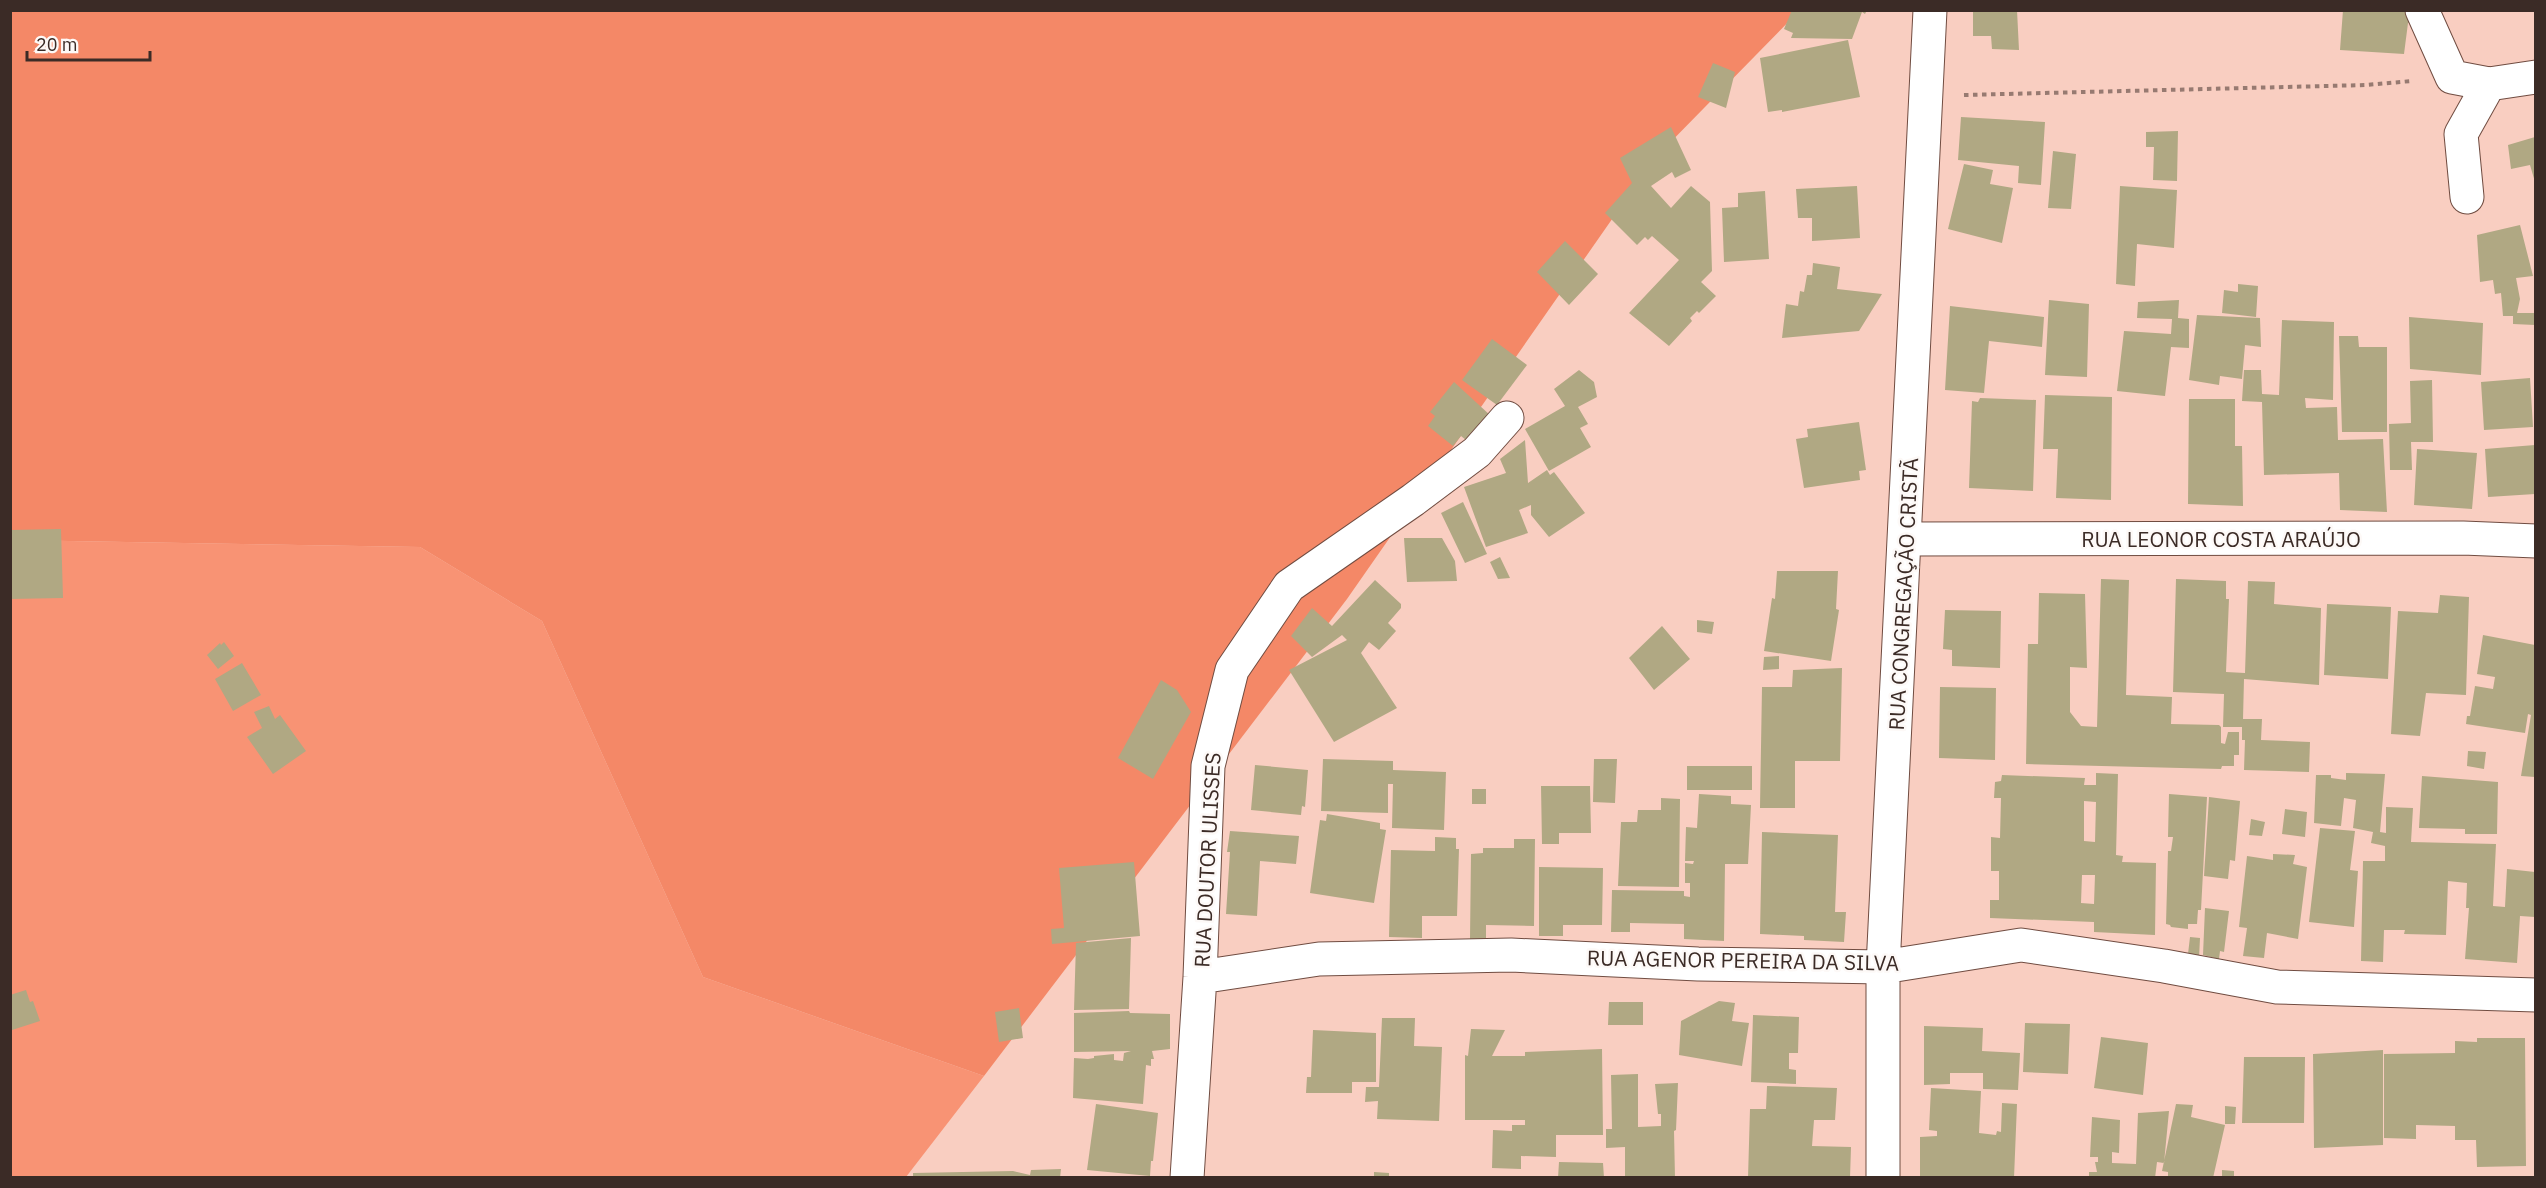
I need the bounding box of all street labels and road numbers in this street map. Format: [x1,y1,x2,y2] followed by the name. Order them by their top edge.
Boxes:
[1882,457,1924,731] street label: RUA CONGREGAÇÃO CRISTÃ
[2081,525,2361,553] street label: RUA LEONOR COSTA ARAÚJO
[1187,752,1227,968] street label: RUA DOUTOR ULISSES
[1587,943,1899,977] street label: RUA AGENOR PEREIRA DA SILVA

